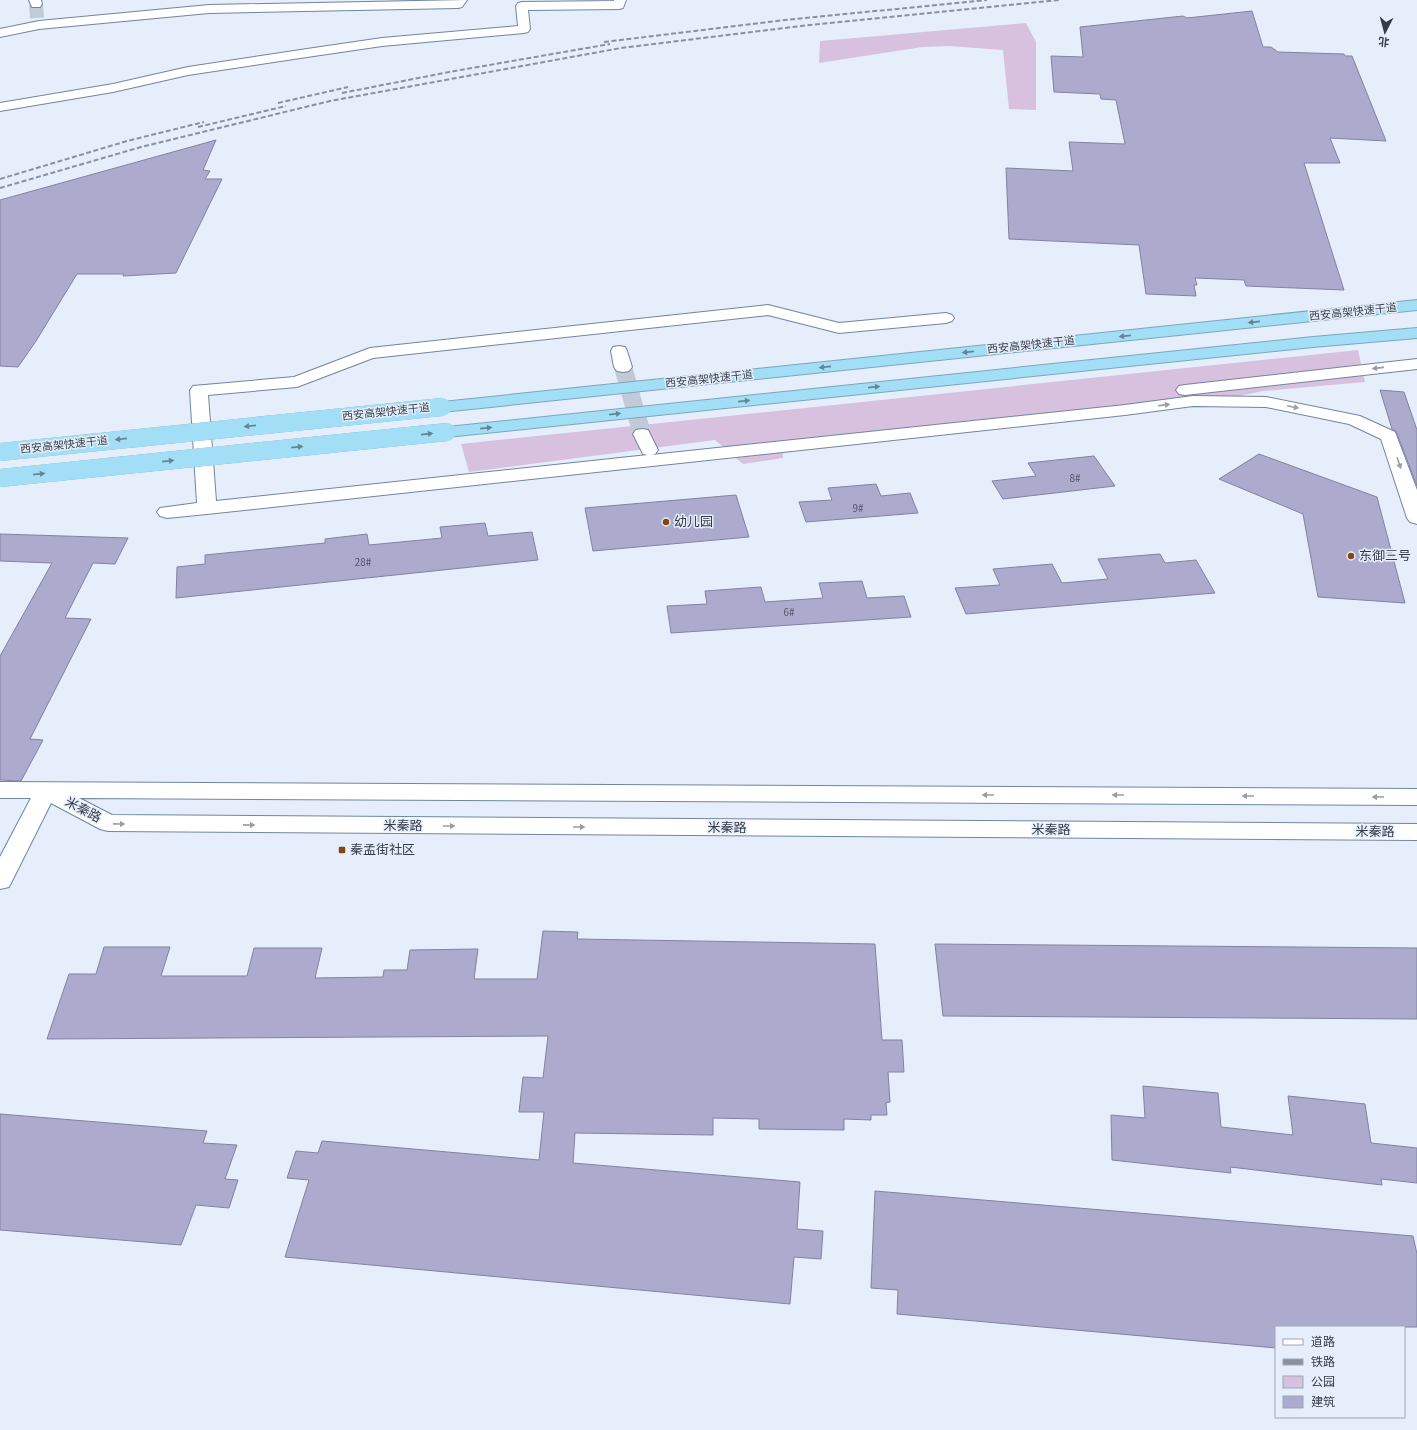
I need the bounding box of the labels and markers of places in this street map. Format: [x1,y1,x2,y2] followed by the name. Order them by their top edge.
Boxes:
[674,513,713,531] place label: 幼儿园
[661,517,671,527] marker: 幼儿园
[1359,547,1411,565] place label: 东御三号
[1346,551,1356,561] marker: 东御三号
[350,841,415,859] place label: 秦孟街社区
[337,845,347,855] marker: 秦孟街社区

